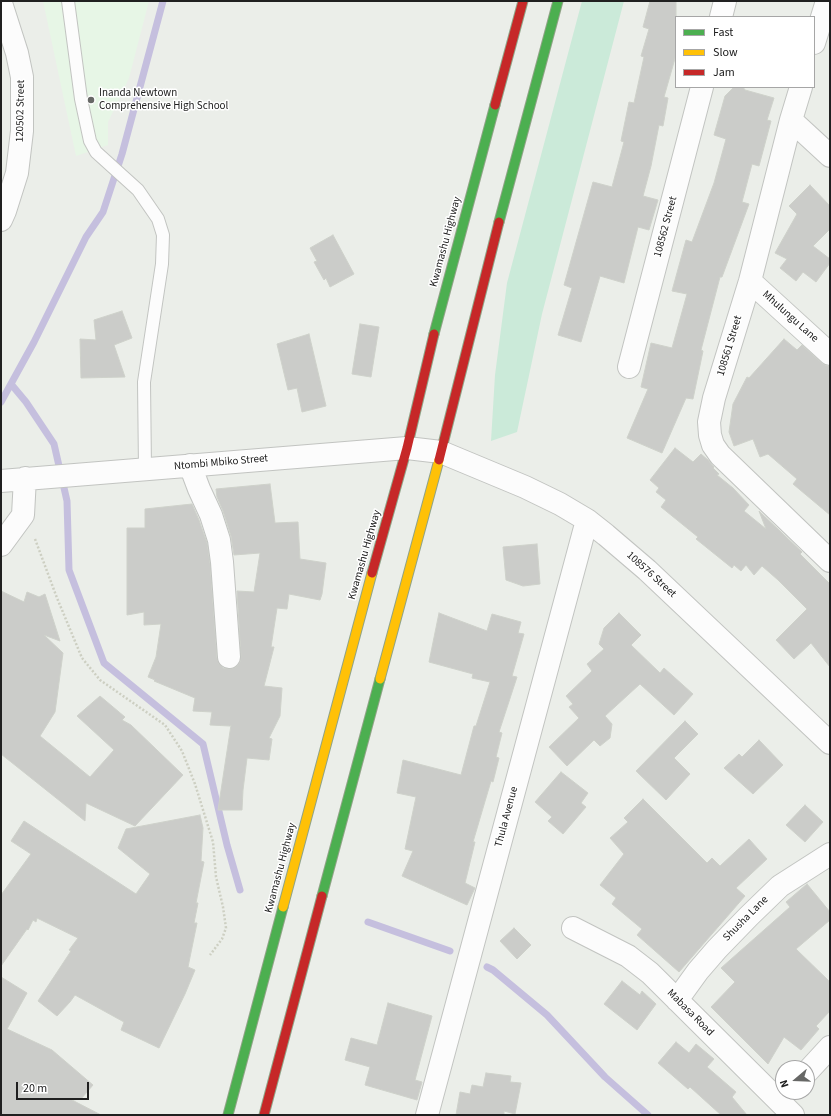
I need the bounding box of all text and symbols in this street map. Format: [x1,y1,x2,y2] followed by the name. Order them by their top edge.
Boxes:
[675,16,815,88] legend
[713,24,733,41] text: Fast
[713,44,738,61] text: Slow
[713,64,735,81] text: Jam
[14,80,28,142] street label: 120502 Street
[99,87,228,113] place label: Inanda Newtown Comprehensive High School
[86,95,96,105] marker: Inanda Newtown Comprehensive High School
[428,195,464,289] street label: Kwamashu Highway
[652,195,680,259] street label: 108562 Street
[759,288,821,346] street label: Mhulungu Lane
[715,314,745,378] street label: 108561 Street
[173,452,269,474] street label: Ntombi Mbiko Street
[346,509,384,601] street label: Kwamashu Highway
[623,549,679,601] street label: 108576 Street
[493,785,521,849] street label: Thula Avenue
[263,821,299,915] street label: Kwamashu Highway
[721,894,771,944] street label: Shusha Lane
[664,987,716,1039] street label: Mabasa Road
[775,1060,815,1100] north arrow
[18,1074,91,1100] scale bar
[776,1078,792,1090] text: N
[23,1080,47,1097] text: 20 m

